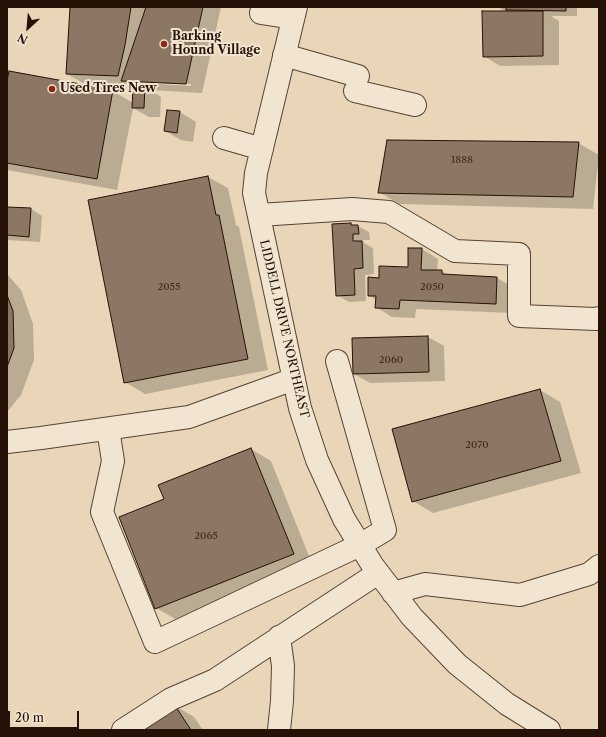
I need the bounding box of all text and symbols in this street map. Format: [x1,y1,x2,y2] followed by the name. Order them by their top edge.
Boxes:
[8,8,48,48] north arrow
[15,30,30,47] text: N
[172,30,260,58] place label: Barking Hound Village
[159,39,169,49] marker: Barking Hound Village
[60,82,156,96] place label: Used Tires New
[47,84,57,94] marker: Used Tires New
[451,154,473,166] house number: 1888
[256,238,312,420] street label: LIDDELL DRIVE NORTHEAST
[158,281,180,293] house number: 2055
[420,281,444,293] house number: 2050
[379,354,403,366] house number: 2060
[465,439,489,451] house number: 2070
[194,530,218,542] house number: 2065
[10,703,81,729] scale bar
[15,710,44,725] text: 20 m

